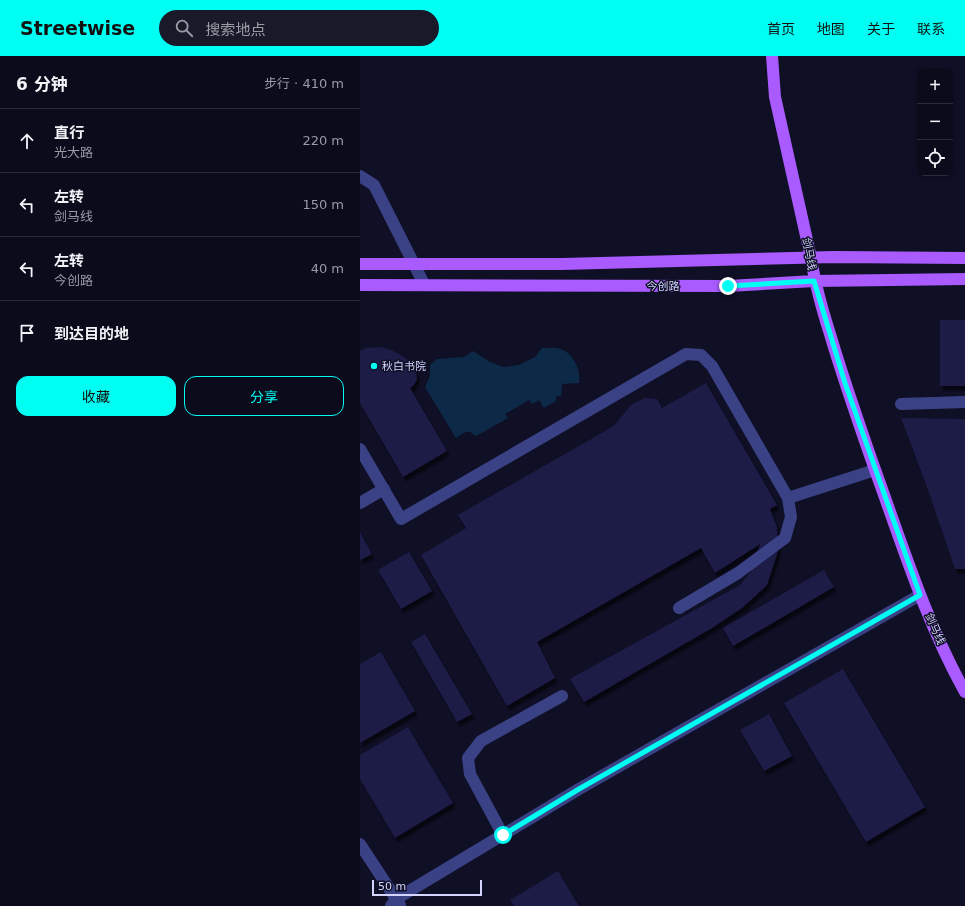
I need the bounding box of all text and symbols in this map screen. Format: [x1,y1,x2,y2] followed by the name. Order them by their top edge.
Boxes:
[159,10,439,46] search box
[20,17,135,39] text: Streetwise
[173,17,195,39] icon: search
[205,21,265,39] text: 搜索地点
[767,21,795,37] text: 首页
[817,21,845,37] text: 地图
[867,21,895,37] text: 关于
[917,21,945,37] text: 联系
[917,68,953,176] map controls
[917,68,953,104] button: +
[16,74,68,94] text: 6 分钟
[264,76,344,91] text: 步行 · 410 m
[917,104,953,140] button: −
[54,124,84,142] text: 直行
[16,130,38,152] icon: ahead
[302,133,344,148] text: 220 m
[917,140,953,176] button: locate
[54,145,93,160] text: 光大路
[54,188,84,206] text: 左转
[16,194,38,216] icon: left
[302,197,344,212] text: 150 m
[54,209,93,224] text: 剑马线
[799,237,819,271] street label: 剑马线
[54,252,84,270] text: 左转
[16,258,38,280] icon: left
[311,261,344,276] text: 40 m
[54,273,93,288] text: 今创路
[719,277,737,295] route end
[647,280,680,293] street label: 今创路
[16,322,38,344] icon: arrive
[54,325,129,343] text: 到达目的地
[382,360,426,373] place label: 秋白书院
[369,361,379,371] marker: 秋白书院
[16,376,176,416] button: 收藏
[184,376,344,416] button: 分享
[922,611,948,647] street label: 剑马线
[494,826,512,844] route start
[372,878,482,897] scale bar
[378,880,406,893] text: 50 m

